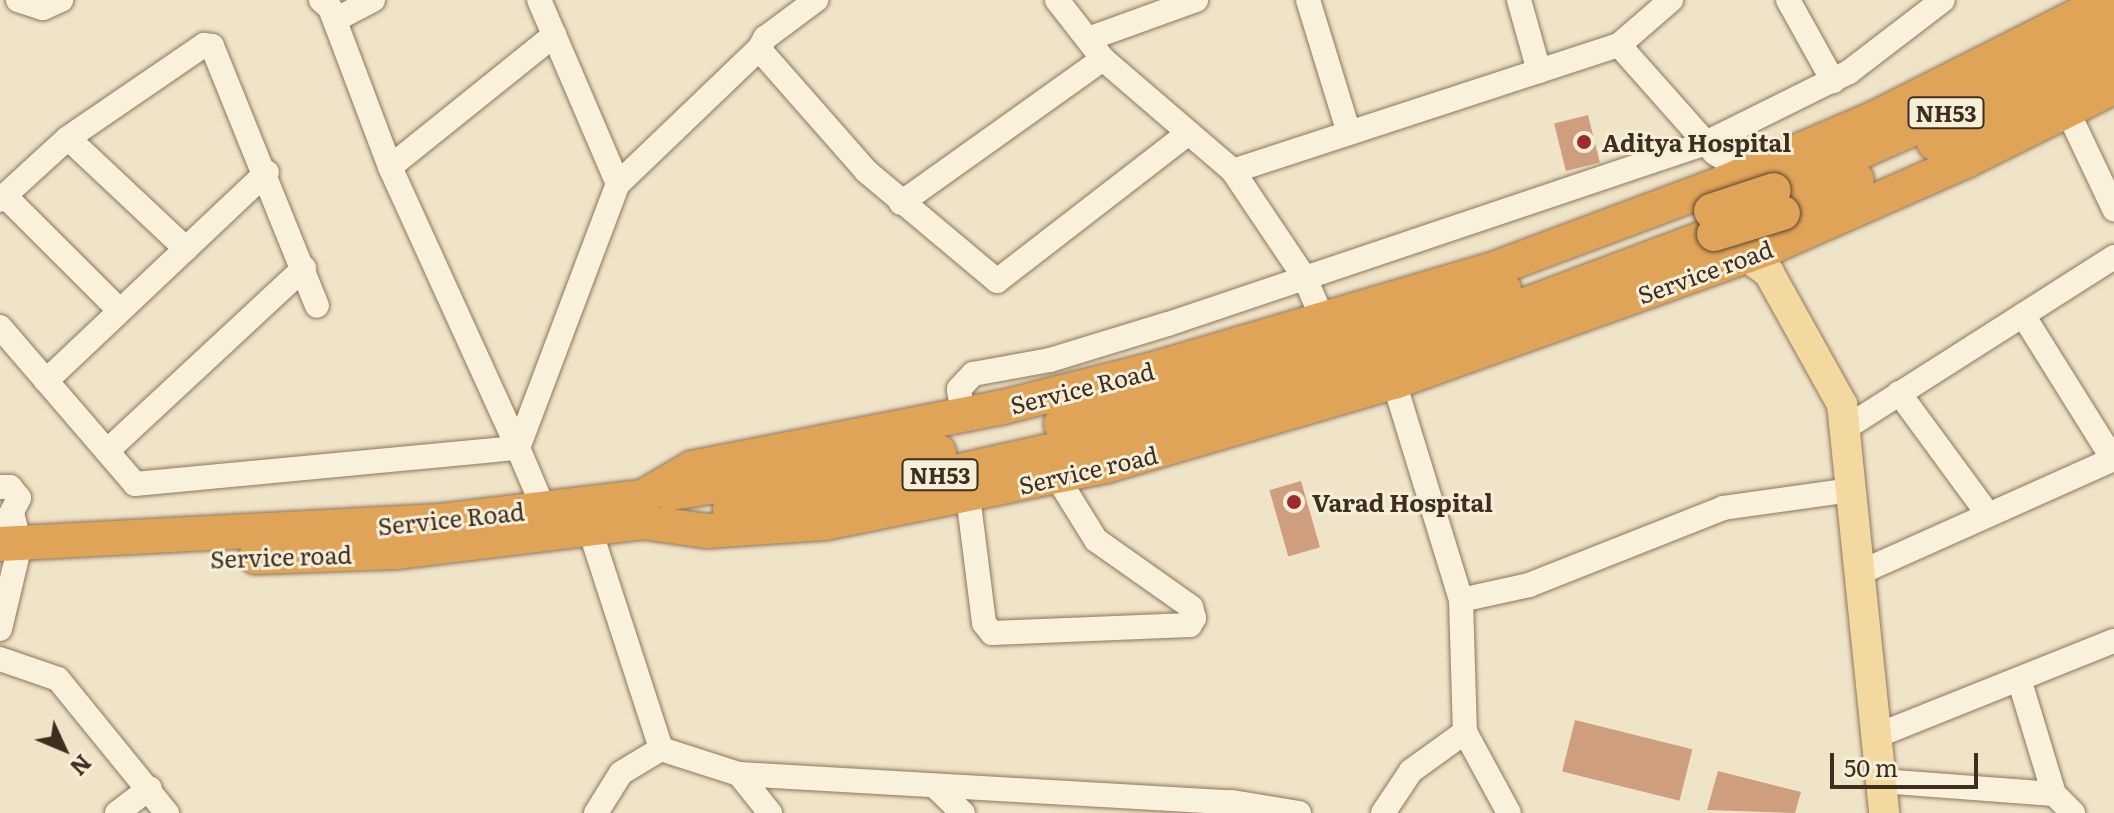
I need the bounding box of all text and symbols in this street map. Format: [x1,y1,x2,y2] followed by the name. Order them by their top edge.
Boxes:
[1906,95,1986,131] road number: NH53
[1602,128,1791,156] place label: Aditya Hospital
[1573,131,1595,153] marker: Aditya Hospital
[1633,233,1777,309] street label: Service road
[1007,355,1157,419] street label: Service Road
[1016,439,1160,499] street label: Service road
[900,457,980,493] road number: NH53
[1312,488,1493,516] place label: Varad Hospital
[1283,491,1305,513] marker: Varad Hospital
[376,496,526,540] street label: Service Road
[210,539,352,573] street label: Service road
[24,709,104,789] north arrow
[1834,737,1982,787] scale bar
[63,748,100,784] text: N
[1844,749,1898,784] text: 50 m

